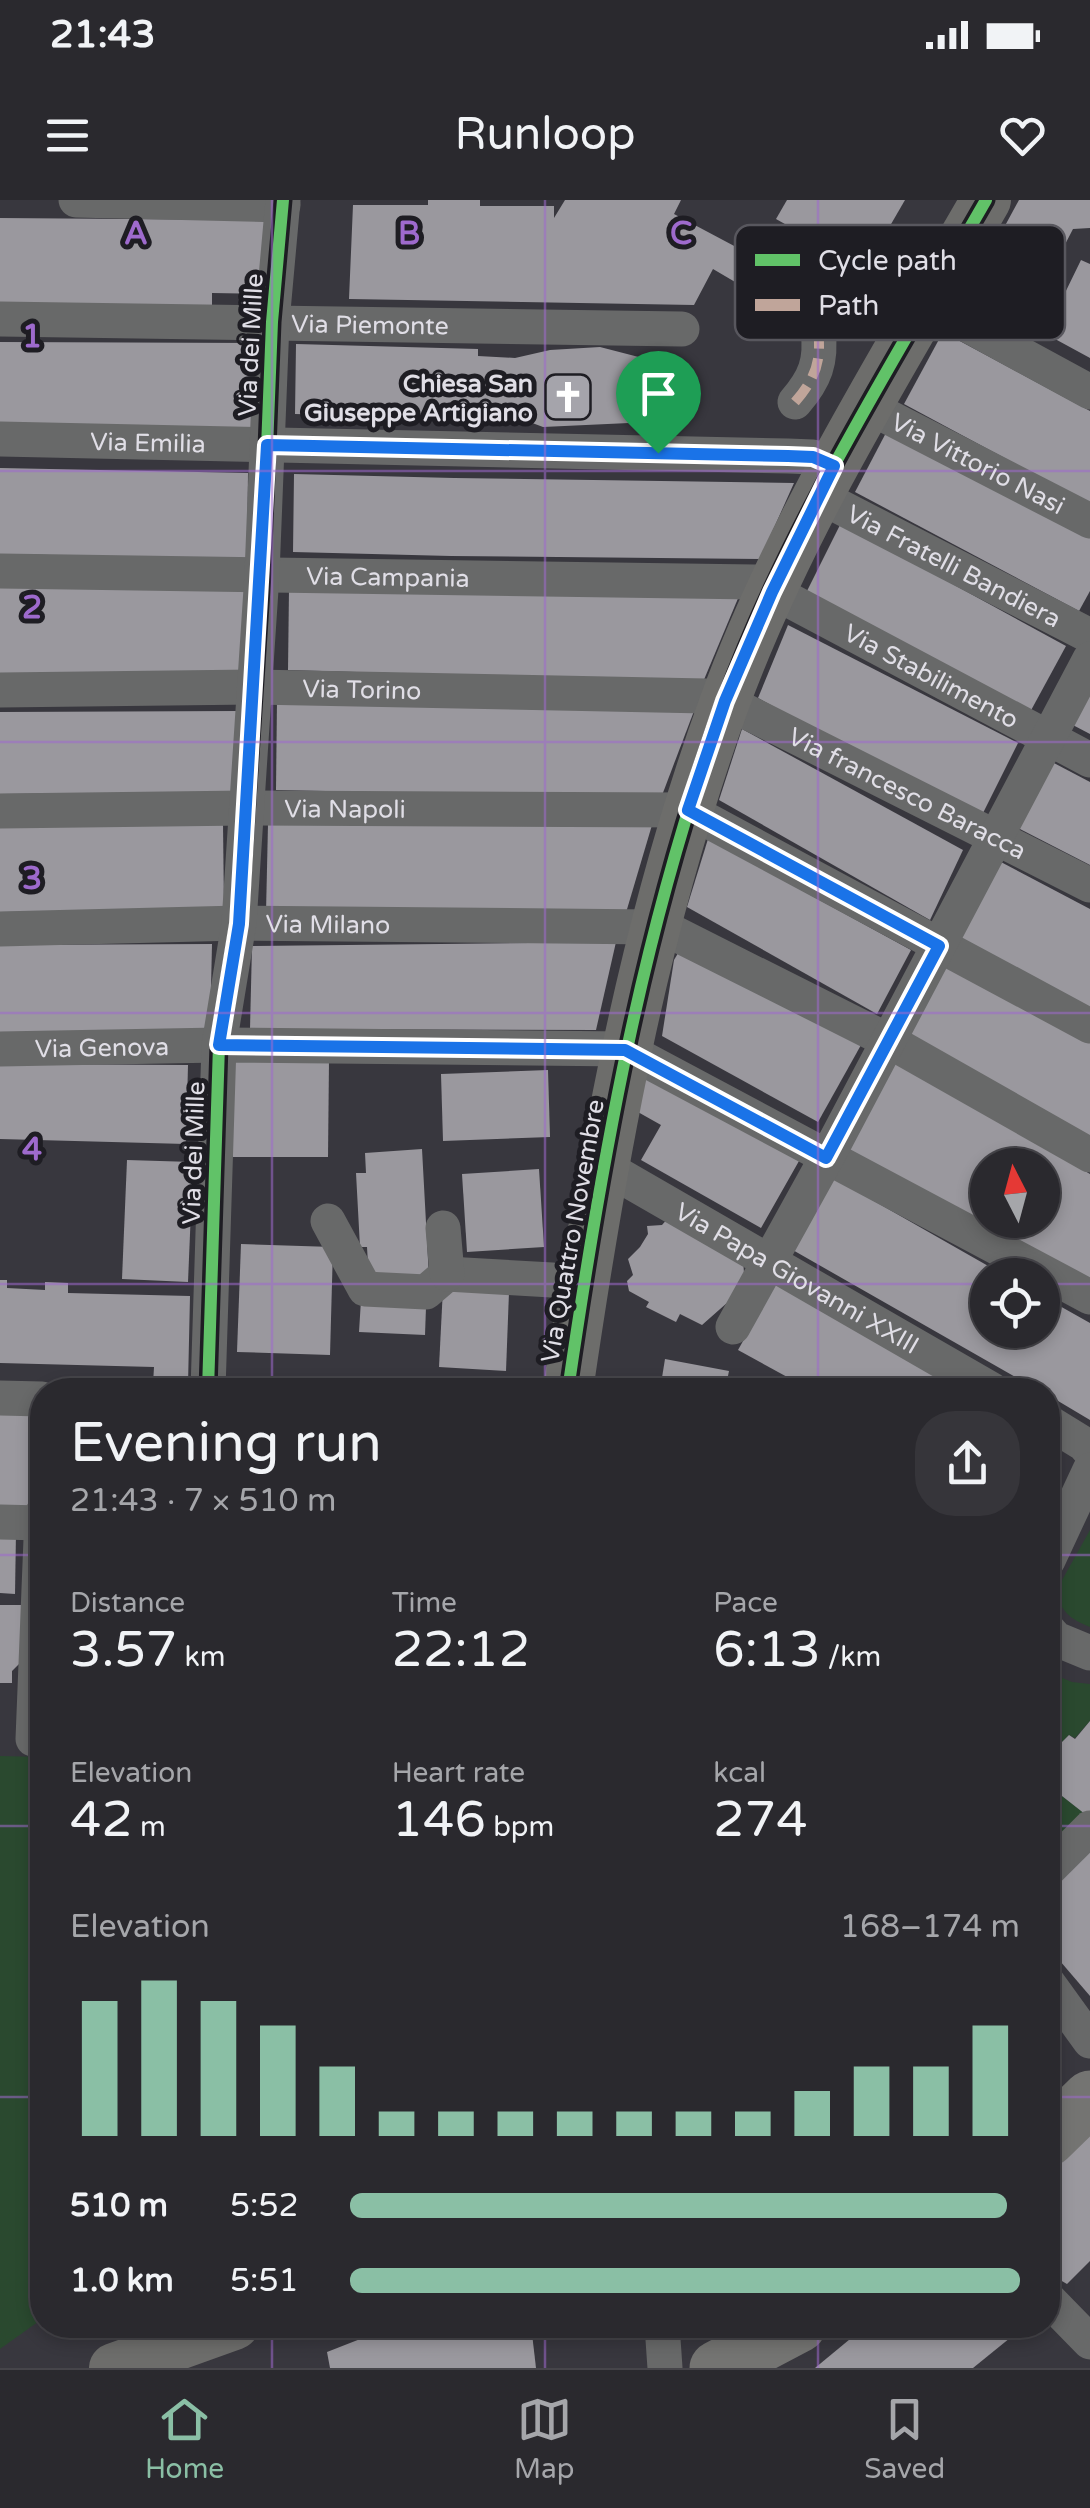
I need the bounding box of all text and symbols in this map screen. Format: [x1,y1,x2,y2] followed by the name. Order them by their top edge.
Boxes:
[50,12,155,58] text: 21:43
[40,108,95,163] icon: menu
[454,108,636,162] text: Runloop
[995,108,1050,163] icon: heart
[124,215,148,253] text: A
[398,215,420,253] text: B
[670,215,692,253] text: C
[735,225,1065,340] legend
[818,244,957,278] text: Cycle path
[232,273,270,417] street label: Via dei Mille
[818,289,879,323] text: Path
[291,309,449,342] street label: Via Piemonte
[22,318,42,356] text: 1
[616,351,701,454] pin
[631,366,686,421] icon: arrive
[304,369,533,428] place label: Chiesa San Giuseppe Artigiano
[542,371,594,423] church icon: Chiesa San Giuseppe Artigiano
[886,407,1070,521] street label: Via Vittorio Nasi
[90,427,206,459] street label: Via Emilia
[841,499,1066,634] street label: Via Fratelli Bandiera
[306,561,470,594] street label: Via Campania
[22,589,42,627] text: 2
[839,618,1024,735] street label: Via Stabilimento
[302,674,422,706] street label: Via Torino
[783,721,1031,866] street label: Via francesco Baracca
[284,794,406,825] street label: Via Napoli
[22,860,42,898] text: 3
[265,909,390,940] street label: Via Milano
[35,1032,169,1064] street label: Via Genova
[177,1081,211,1225] street label: Via dei Mille
[535,1097,611,1365] street label: Via Quattro Novembre
[22,1131,42,1169] text: 4
[970,1148,1060,1238] north arrow
[970,1148,1060,1348] map controls
[669,1197,924,1361] street label: Via Papa Giovanni XXIII
[970,1258,1060,1348] button: locate
[70,1411,382,1477] text: Evening run
[915,1411,1020,1516] button: share
[70,1482,336,1520] text: 21:43 · 7 × 510 m
[70,1586,185,1620] text: Distance
[392,1586,457,1620] text: Time
[713,1586,778,1620] text: Pace
[70,1620,177,1680] text: 3.57
[392,1620,530,1680] text: 22:12
[713,1620,821,1680] text: 6:13
[177,1640,225,1674] text: km
[821,1640,881,1674] text: /km
[70,1756,192,1790] text: Elevation
[392,1756,525,1790] text: Heart rate
[713,1756,766,1790] text: kcal
[70,1790,133,1850] text: 42
[392,1790,486,1850] text: 146
[713,1790,808,1850] text: 274
[133,1810,166,1844] text: m
[486,1810,554,1844] text: bpm
[70,1908,210,1946] text: Elevation
[840,1908,1020,1946] text: 168–174 m
[70,2187,168,2225] text: 510 m
[230,2187,299,2225] text: 5:52
[70,2262,174,2300] text: 1.0 km
[230,2262,299,2300] text: 5:51
[145,2392,224,2486] tab: Home
[514,2392,574,2486] tab: Map
[864,2392,945,2486] tab: Saved

